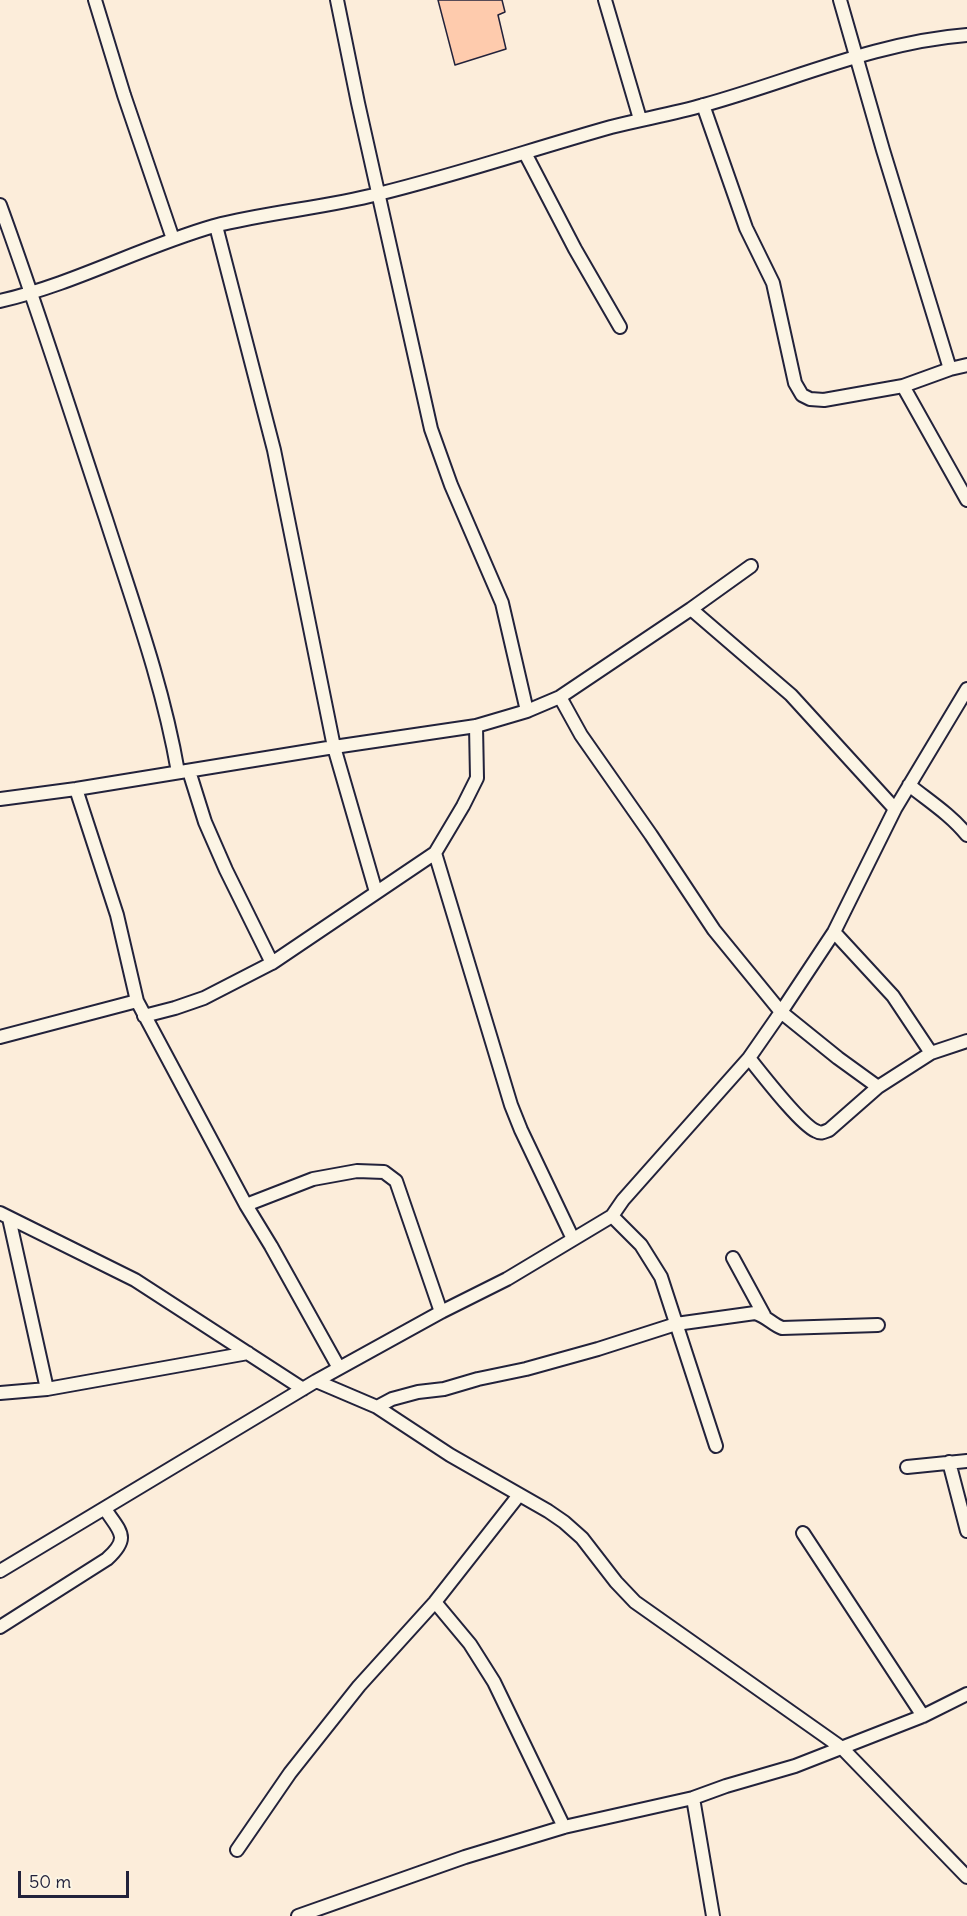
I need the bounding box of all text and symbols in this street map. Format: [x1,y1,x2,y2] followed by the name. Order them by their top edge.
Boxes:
[21,1859,132,1897] scale bar
[29,1870,71,1893] text: 50 m

